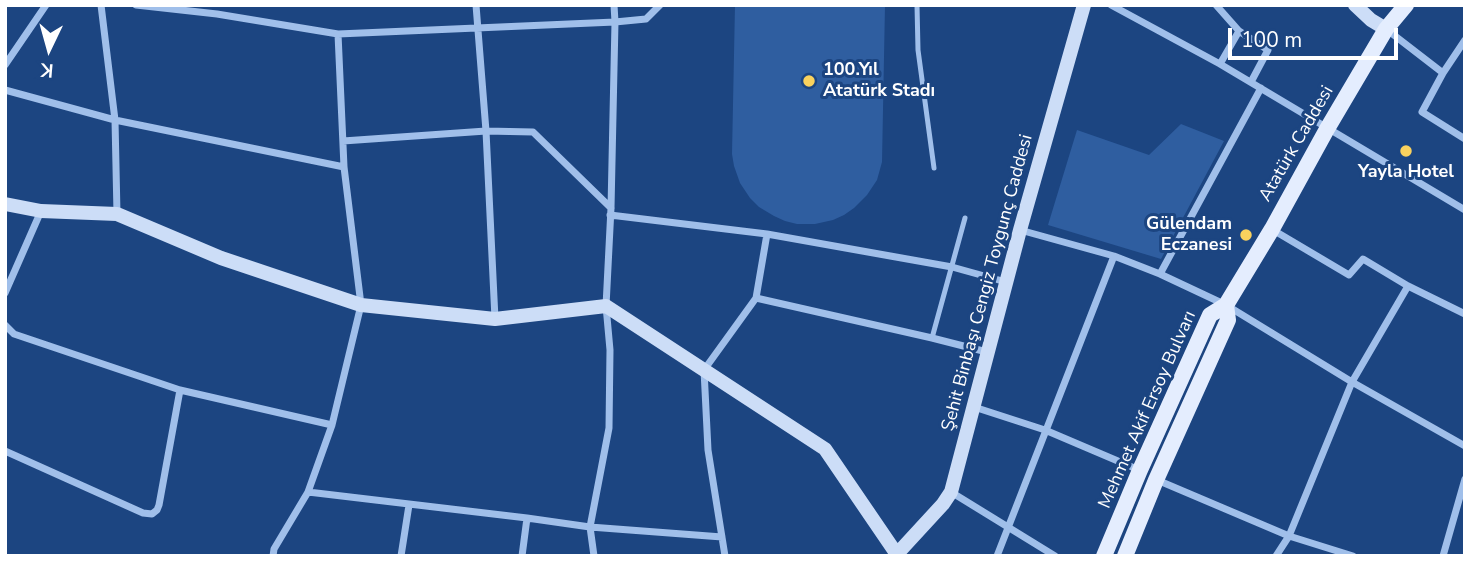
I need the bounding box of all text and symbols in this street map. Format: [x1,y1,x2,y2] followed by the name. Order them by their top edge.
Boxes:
[14,14,84,84] north arrow
[1232,14,1402,58] scale bar
[1241,26,1302,54] text: 100 m
[40,56,55,83] text: K
[823,60,935,102] place label: 100.Yıl Atatürk Stadı
[801,73,817,89] marker: 100.Yıl Atatürk Stadı
[1255,82,1339,206] street label: Atatürk Caddesi
[938,132,1038,434] street label: Şehit Binbaşı Cengiz Toygunç Caddesi
[1398,143,1414,159] marker: Yayla Hotel
[1358,162,1454,184] place label: Yayla Hotel
[1146,214,1232,256] place label: Gülendam Eczanesi
[1238,227,1254,243] marker: Gülendam Eczanesi
[1095,308,1201,512] street label: Mehmet Akif Ersoy Bulvarı

